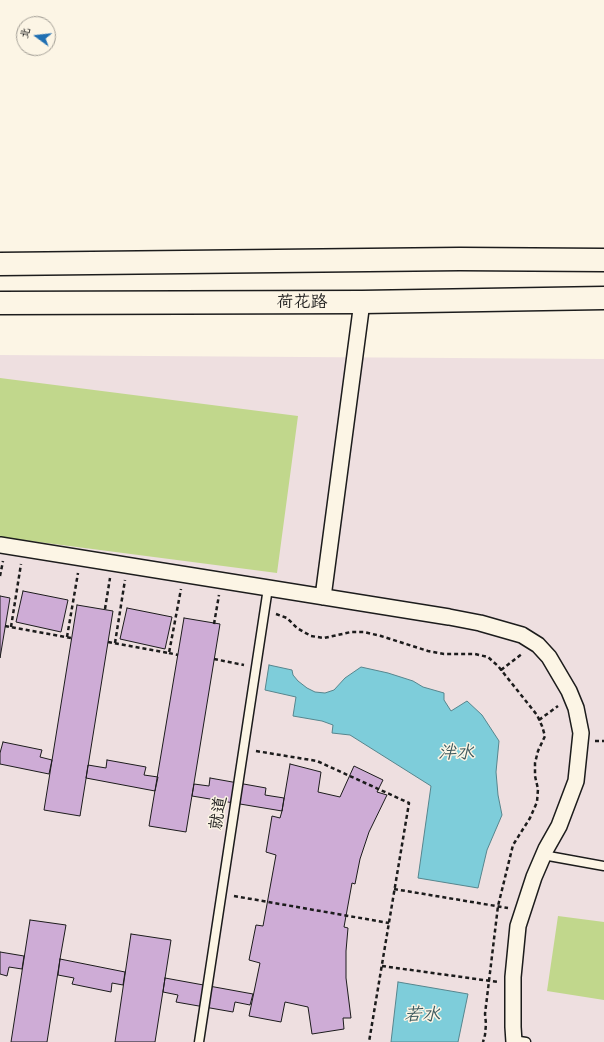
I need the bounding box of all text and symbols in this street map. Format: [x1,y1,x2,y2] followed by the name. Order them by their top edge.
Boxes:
[16,16,56,56] north arrow
[17,26,33,40] text: 北
[277,293,327,313] street label: 荷花路
[438,742,474,764] water label: 泮水
[206,795,232,831] street label: 就道
[404,1004,440,1026] water label: 若水

